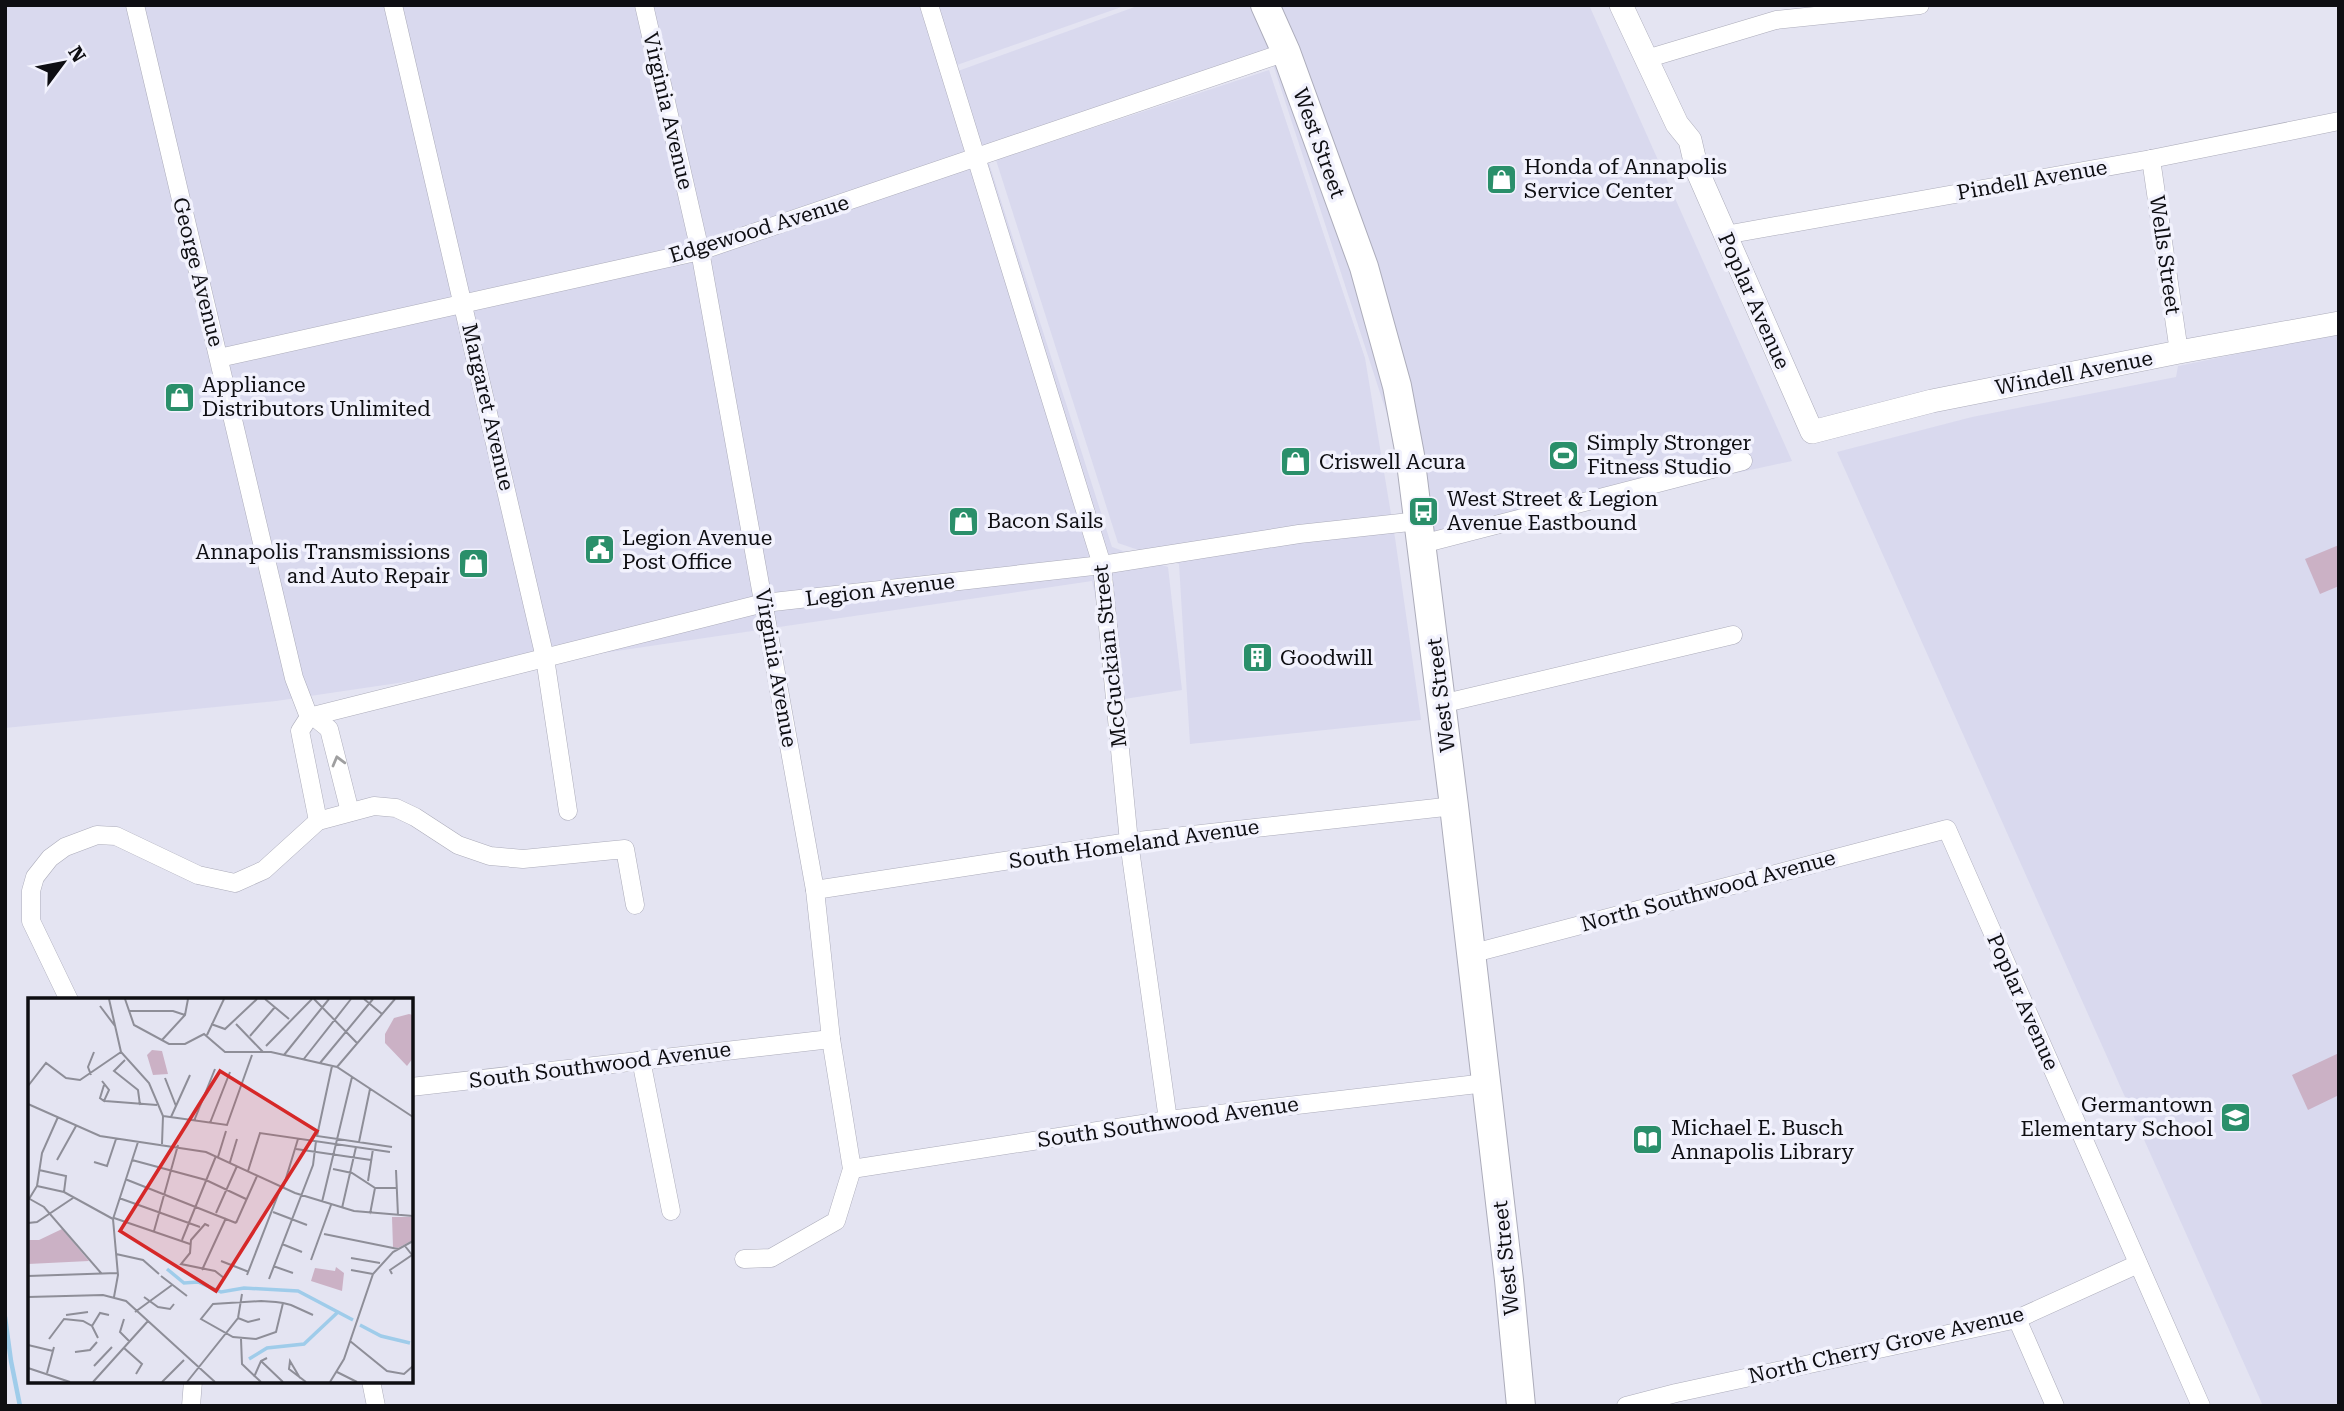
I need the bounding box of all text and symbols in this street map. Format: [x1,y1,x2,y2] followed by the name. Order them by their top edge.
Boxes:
[28,28,98,98] north arrow
[638,30,698,192] street label: Virginia Avenue
[63,42,91,67] text: N
[1288,85,1350,201] street label: West Street
[1524,155,1727,203] place label: Honda of Annapolis Service Center
[1955,155,2109,205] street label: Pindell Avenue
[1484,162,1518,196] shop icon: Honda of Annapolis Service Center
[666,190,852,268] street label: Edgewood Avenue
[2145,194,2185,316] street label: Wells Street
[168,195,228,349] street label: George Avenue
[1713,229,1795,373] street label: Poplar Avenue
[457,321,519,493] street label: Margaret Avenue
[1993,346,2155,400] street label: Windell Avenue
[202,373,431,421] place label: Appliance Distributors Unlimited
[162,380,196,414] shop icon: Appliance Distributors Unlimited
[1587,431,1751,479] place label: Simply Stronger Fitness Studio
[1547,438,1581,472] sports icon: Simply Stronger Fitness Studio
[1279,445,1313,479] shop icon: Criswell Acura
[1319,450,1466,474] place label: Criswell Acura
[1447,487,1659,535] place label: West Street & Legion Avenue Eastbound
[1407,494,1441,528] bus stop icon: West Street & Legion Avenue Eastbound
[947,504,981,538] shop icon: Bacon Sails
[987,509,1103,533] place label: Bacon Sails
[622,526,772,574] place label: Legion Avenue Post Office
[582,533,616,567] public building icon: Legion Avenue Post Office
[196,540,450,588] place label: Annapolis Transmissions and Auto Repair
[456,547,490,581] shop icon: Annapolis Transmissions and Auto Repair
[1088,563,1132,749] street label: McGuckian Street
[804,569,956,611] street label: Legion Avenue
[750,587,802,749] street label: Virginia Avenue
[1422,636,1460,754] street label: West Street
[1240,641,1274,675] building icon: Goodwill
[1280,646,1374,670] place label: Goodwill
[331,755,346,767] one-way arrow
[1007,815,1261,873] street label: South Homeland Avenue
[1578,845,1838,937] street label: North Southwood Avenue
[1982,930,2064,1074] street label: Poplar Avenue
[28,998,413,1383] inset map
[468,1037,732,1093] street label: South Southwood Avenue
[1036,1092,1300,1152] street label: South Southwood Avenue
[2020,1093,2214,1141] place label: Germantown Elementary School
[2219,1100,2253,1134] school or university icon: Germantown Elementary School
[1671,1116,1854,1164] place label: Michael E. Busch Annapolis Library
[1631,1123,1665,1157] library icon: Michael E. Busch Annapolis Library
[1488,1199,1524,1317] street label: West Street
[1746,1302,2026,1388] street label: North Cherry Grove Avenue

